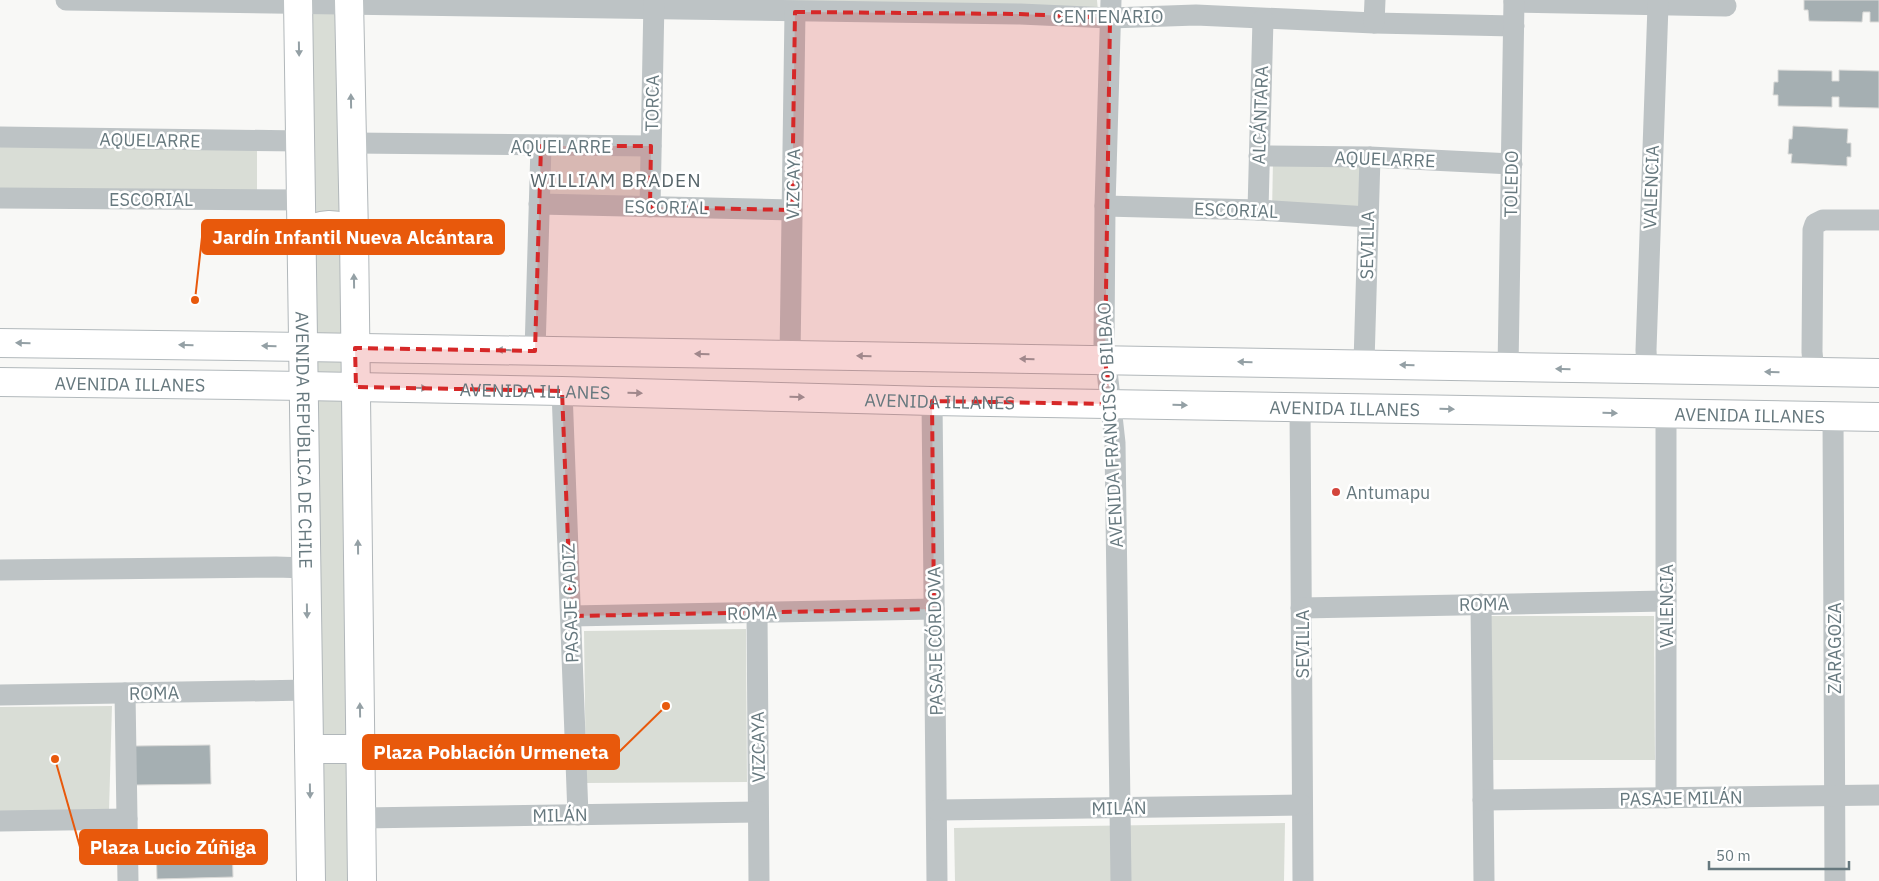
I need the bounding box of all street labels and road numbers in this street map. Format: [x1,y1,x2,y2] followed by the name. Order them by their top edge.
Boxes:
[1053,5,1163,28] street label: CENTENARIO
[1247,65,1273,165] street label: ALCÁNTARA
[640,74,664,132] street label: TORCA
[99,128,201,152] street label: AQUELARRE
[510,135,612,158] street label: AQUELARRE
[1638,144,1664,229] street label: VALENCIA
[1334,146,1436,172] street label: AQUELARRE
[781,148,805,220] street label: VIZCAYA
[1499,150,1523,218] street label: TOLEDO
[109,188,193,211] street label: ESCORIAL
[624,195,708,219] street label: ESCORIAL
[1194,197,1278,223] street label: ESCORIAL
[1355,210,1379,280] street label: SEVILLA
[1092,302,1128,548] street label: AVENIDA FRANCISCO BILBAO
[291,311,318,569] street label: AVENIDA REPÚBLICA DE CHILE
[54,371,206,396] street label: AVENIDA ILLANES
[459,378,611,404] street label: AVENIDA ILLANES
[864,388,1015,414] street label: AVENIDA ILLANES
[1269,395,1420,421] street label: AVENIDA ILLANES
[1674,402,1825,428] street label: AVENIDA ILLANES
[556,543,584,663] street label: PASAJE CADIZ
[1655,564,1678,648] street label: VALENCIA
[922,566,948,716] street label: PASAJE CÓRDOVA
[1459,592,1510,616] street label: ROMA
[727,601,778,625] street label: ROMA
[1823,602,1846,694] street label: ZARAGOZA
[1291,609,1314,678] street label: SEVILLA
[129,681,180,705] street label: ROMA
[746,711,770,783] street label: VIZCAYA
[1619,785,1743,811] street label: PASAJE MILÁN
[1091,796,1147,820] street label: MILÁN
[532,803,588,827] street label: MILÁN

